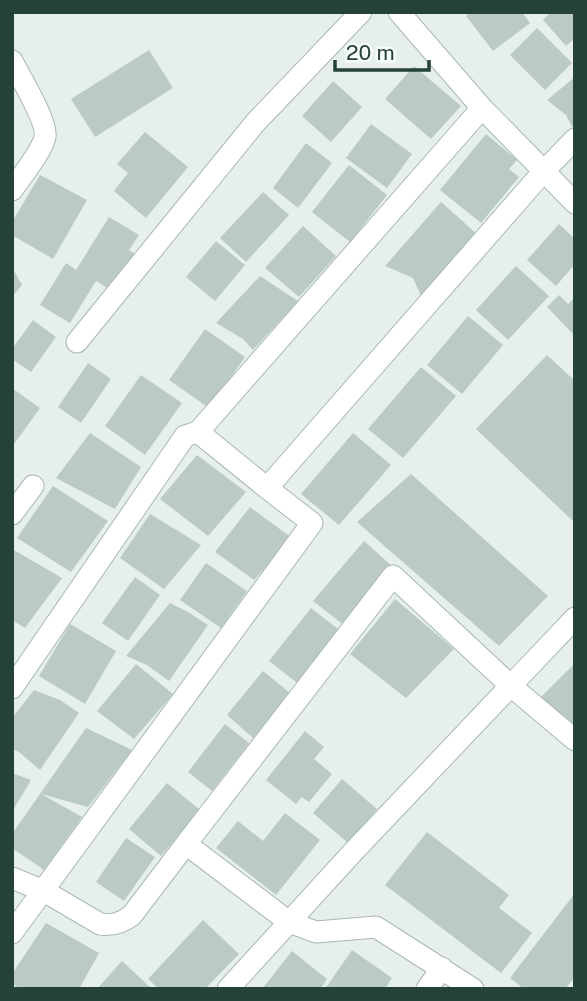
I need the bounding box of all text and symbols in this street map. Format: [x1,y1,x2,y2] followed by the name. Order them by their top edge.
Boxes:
[335,28,430,72] scale bar
[346,40,395,65] text: 20 m

